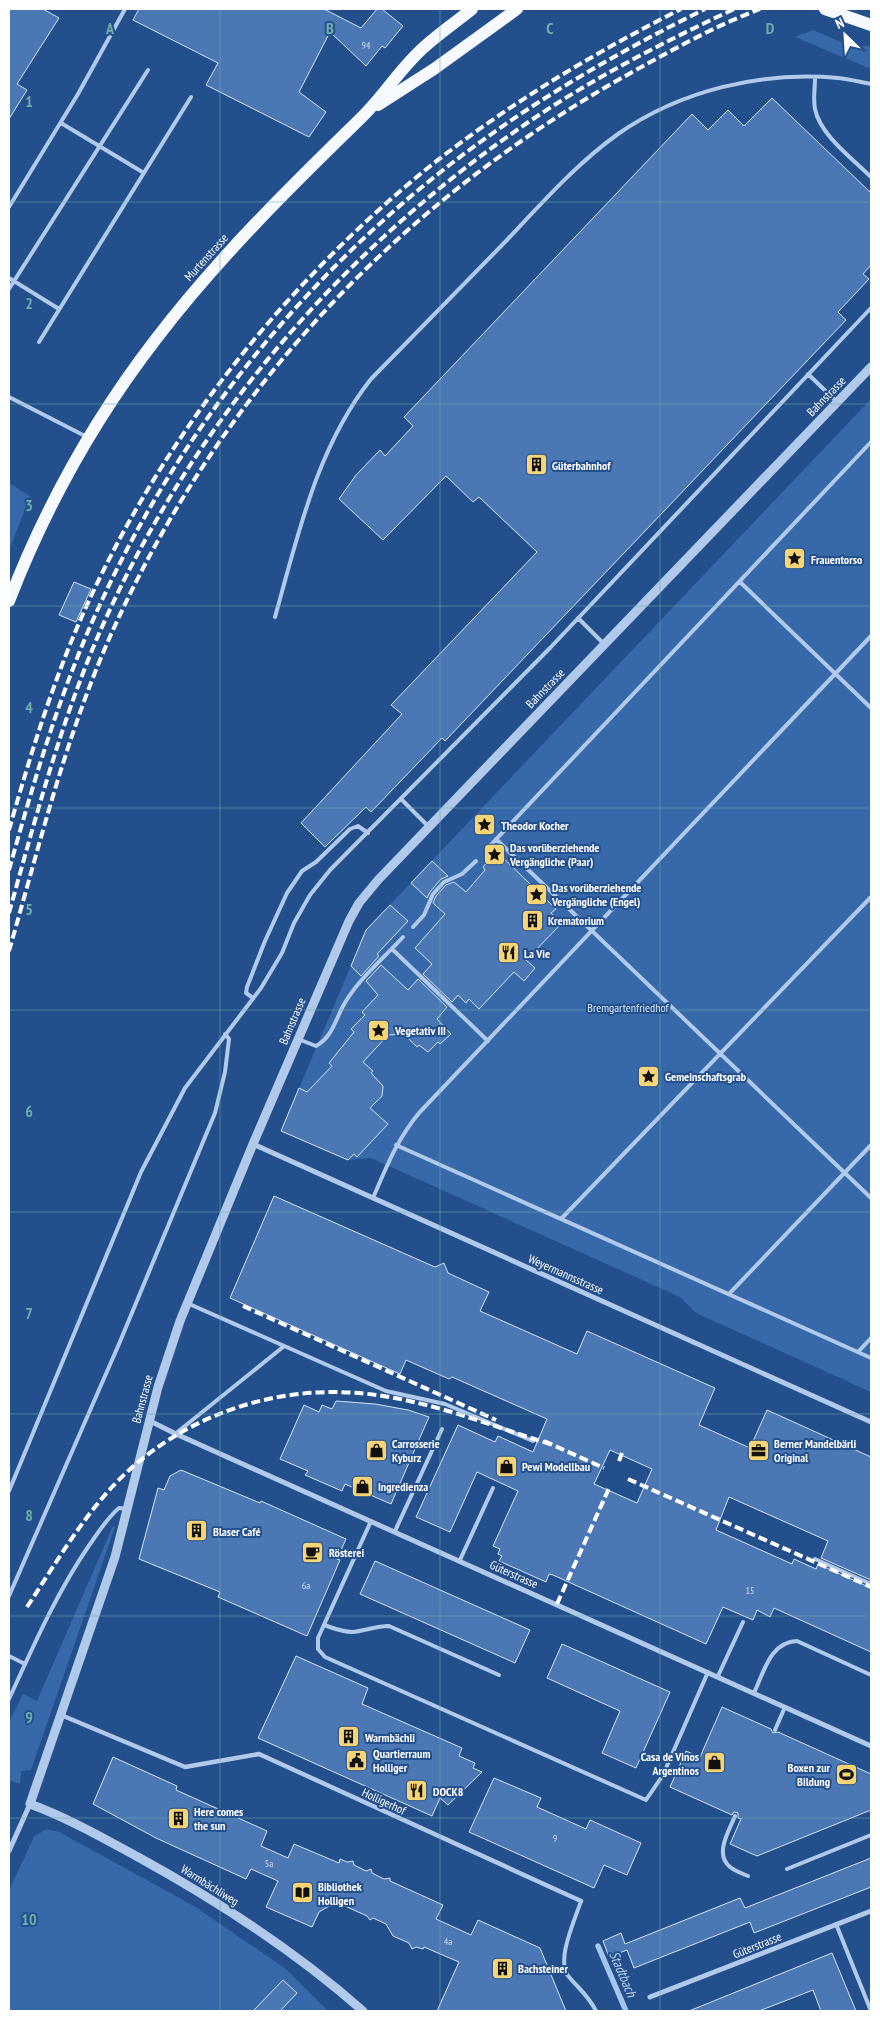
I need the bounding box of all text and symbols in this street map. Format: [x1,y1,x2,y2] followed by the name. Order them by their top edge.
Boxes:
[820,10,870,60] north arrow
[832,13,847,33] text: N
[105,18,115,38] text: A
[326,18,334,38] text: B
[546,18,554,38] text: C
[766,18,775,38] text: D
[362,39,371,52] house number: 94
[25,91,33,111] text: 1
[181,230,231,284] street label: Murtenstrasse
[25,293,33,313] text: 2
[803,373,849,419] street label: Bahnstrasse
[524,453,548,477] building icon: Güterbahnhof
[552,458,611,473] place label: Güterbahnhof
[25,495,33,515] text: 3
[783,547,807,571] place icon: Frauentorso
[811,552,863,567] place label: Frauentorso
[522,665,568,711] street label: Bahnstrasse
[25,697,33,717] text: 4
[473,813,497,837] place icon: Theodor Kocher
[501,818,569,833] place label: Theodor Kocher
[509,840,600,869] place label: Das vorüberziehende Vergängliche (Paar)
[482,842,506,866] place icon: Das vorüberziehende Vergängliche (Paar)
[551,880,642,909] place label: Das vorüberziehende Vergängliche (Engel)
[524,882,548,906] place icon: Das vorüberziehende Vergängliche (Engel)
[25,899,33,919] text: 5
[520,908,544,932] building icon: Krematorium
[548,913,604,928] place label: Krematorium
[496,941,520,965] restaurant icon: La Vie
[524,946,550,961] place label: La Vie
[275,995,309,1047] street label: Bahnstrasse
[587,1000,670,1015] park label: Bremgartenfriedhof
[367,1018,391,1042] place icon: Vegetativ III
[394,1023,446,1038] place label: Vegetativ III
[637,1064,661,1088] place icon: Gemeinschaftsgrab
[665,1069,747,1084] place label: Gemeinschaftsgrab
[25,1101,33,1121] text: 6
[526,1251,606,1297] street label: Weyermannsstrasse
[25,1303,33,1323] text: 7
[128,1373,156,1425] street label: Bahnstrasse
[392,1436,440,1465] place label: Carrosserie Kyburz
[774,1436,856,1465] place label: Berner Mandelbärli Original
[364,1438,388,1462] shop icon: Carrosserie Kyburz
[746,1438,770,1462] office icon: Berner Mandelbärli Original
[494,1454,518,1478] shop icon: Pewi Modellbau
[522,1459,590,1474] place label: Pewi Modellbau
[350,1474,374,1498] shop icon: Ingredienza
[378,1479,428,1494] place label: Ingredienza
[25,1505,33,1525] text: 8
[185,1519,209,1543] building icon: Blaser Café
[213,1524,261,1539] place label: Blaser Café
[301,1540,325,1564] cafe icon: Rösterei
[329,1545,364,1560] place label: Rösterei
[488,1557,540,1591] street label: Güterstrasse
[302,1579,310,1592] house number: 6a
[746,1584,755,1597] house number: 15
[25,1707,33,1727] text: 9
[337,1725,361,1749] building icon: Warmbächli
[364,1730,415,1745] place label: Warmbächli
[373,1746,430,1775] place label: Quartierraum Holliger
[345,1748,369,1772] public building icon: Quartierraum Holliger
[641,1749,699,1778] place label: Casa de Vinos Argentinos
[703,1751,727,1775] shop icon: Casa de Vinos Argentinos
[788,1760,830,1789] place label: Boxen zur Bildung
[834,1762,858,1786] sports icon: Boxen zur Bildung
[405,1779,429,1803] restaurant icon: DOCK8
[360,1784,409,1818] street label: Holligerhof
[433,1784,464,1799] place label: DOCK8
[194,1804,243,1833] place label: Here comes the sun
[166,1806,190,1830] building icon: Here comes the sun
[553,1832,557,1845] house number: 9
[265,1857,273,1870] house number: 5a
[178,1861,242,1909] street label: Warmbächliweg
[318,1879,362,1908] place label: Bibliothek Holligen
[290,1881,314,1905] library icon: Bibliothek Holligen
[21,1909,37,1929] text: 10
[731,1928,784,1962] street label: Güterstrasse
[444,1935,452,1948] house number: 4a
[605,1948,641,2000] water label: Stadtbach
[490,1956,514,1980] building icon: Bachsteiner
[518,1961,568,1976] place label: Bachsteiner

